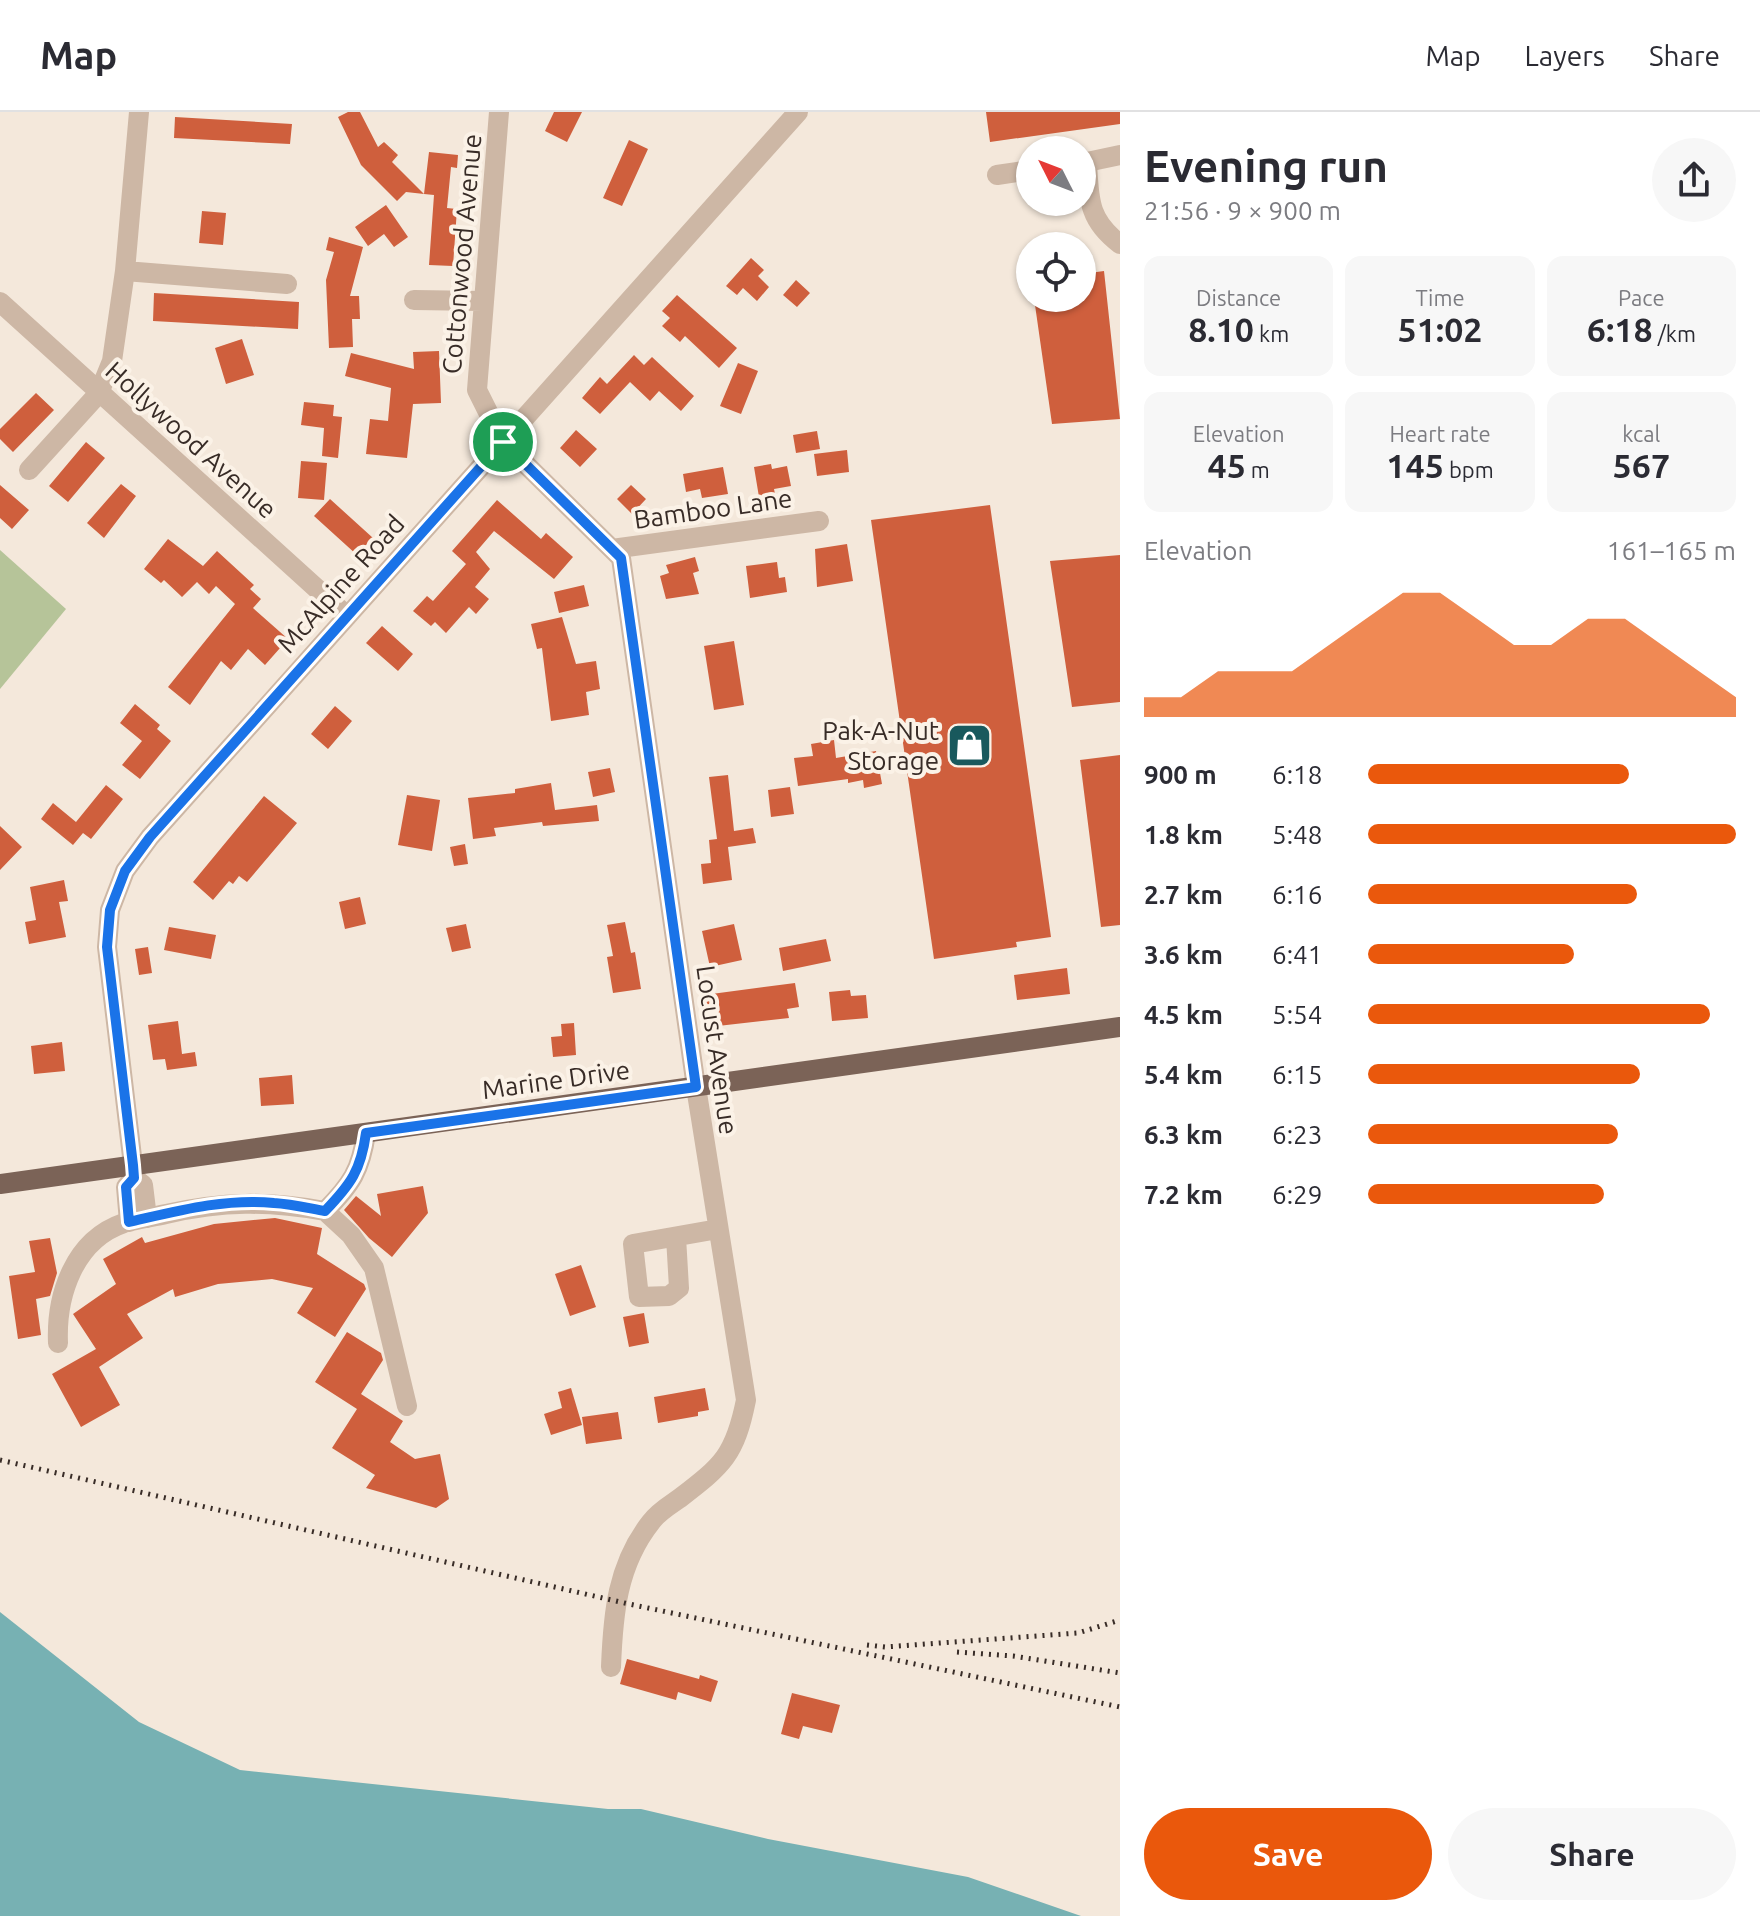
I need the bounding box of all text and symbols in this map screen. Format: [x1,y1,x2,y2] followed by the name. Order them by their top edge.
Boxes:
[40,34,117,76] text: Map
[1425,40,1481,71] text: Map
[1525,40,1605,71] text: Layers
[1649,40,1720,71] text: Share
[437,133,486,375] street label: Cottonwood Avenue
[1016,136,1096,216] north arrow
[1016,136,1096,312] map controls
[1652,138,1736,222] button: share
[1144,141,1388,190] text: Evening run
[1144,196,1341,225] text: 21:56 · 9 × 900 m
[1016,232,1096,312] button: locate
[1196,285,1281,310] text: Distance
[1415,285,1465,310] text: Time
[1618,285,1665,310] text: Pace
[1188,310,1254,348] text: 8.10
[1397,310,1483,348] text: 51:02
[1587,310,1653,348] text: 6:18
[1254,321,1289,346] text: km
[1653,321,1696,346] text: /km
[100,356,282,524] street label: Hollywood Avenue
[469,408,537,476] pin
[481,420,525,464] icon: arrive
[1193,421,1285,446] text: Elevation
[1389,421,1491,446] text: Heart rate
[1622,421,1660,446] text: kcal
[1207,446,1246,484] text: 45
[1386,446,1444,484] text: 145
[1613,446,1670,484] text: 567
[1246,457,1270,482] text: m
[1444,457,1494,482] text: bpm
[632,483,794,534] street label: Bamboo Lane
[271,509,410,658] street label: McAlpine Road
[1144,536,1252,565] text: Elevation
[1607,536,1736,565] text: 161–165 m
[822,716,939,775] place label: Pak-A-Nut Storage
[946,722,994,770] shop icon: Pak-A-Nut Storage
[1144,760,1217,789] text: 900 m
[1272,760,1322,789] text: 6:18
[1144,820,1223,849] text: 1.8 km
[1272,820,1322,849] text: 5:48
[1144,880,1223,909] text: 2.7 km
[1272,880,1322,909] text: 6:16
[1144,940,1223,969] text: 3.6 km
[1272,940,1322,969] text: 6:41
[691,964,744,1136] street label: Locust Avenue
[1144,1000,1223,1029] text: 4.5 km
[1272,1000,1322,1029] text: 5:54
[480,1055,632,1104] street label: Marine Drive
[1144,1060,1223,1089] text: 5.4 km
[1272,1060,1322,1089] text: 6:15
[1144,1120,1223,1149] text: 6.3 km
[1272,1120,1322,1149] text: 6:23
[1144,1180,1223,1209] text: 7.2 km
[1272,1180,1322,1209] text: 6:29
[1144,1808,1432,1900] button: Save
[1448,1808,1736,1900] button: Share

